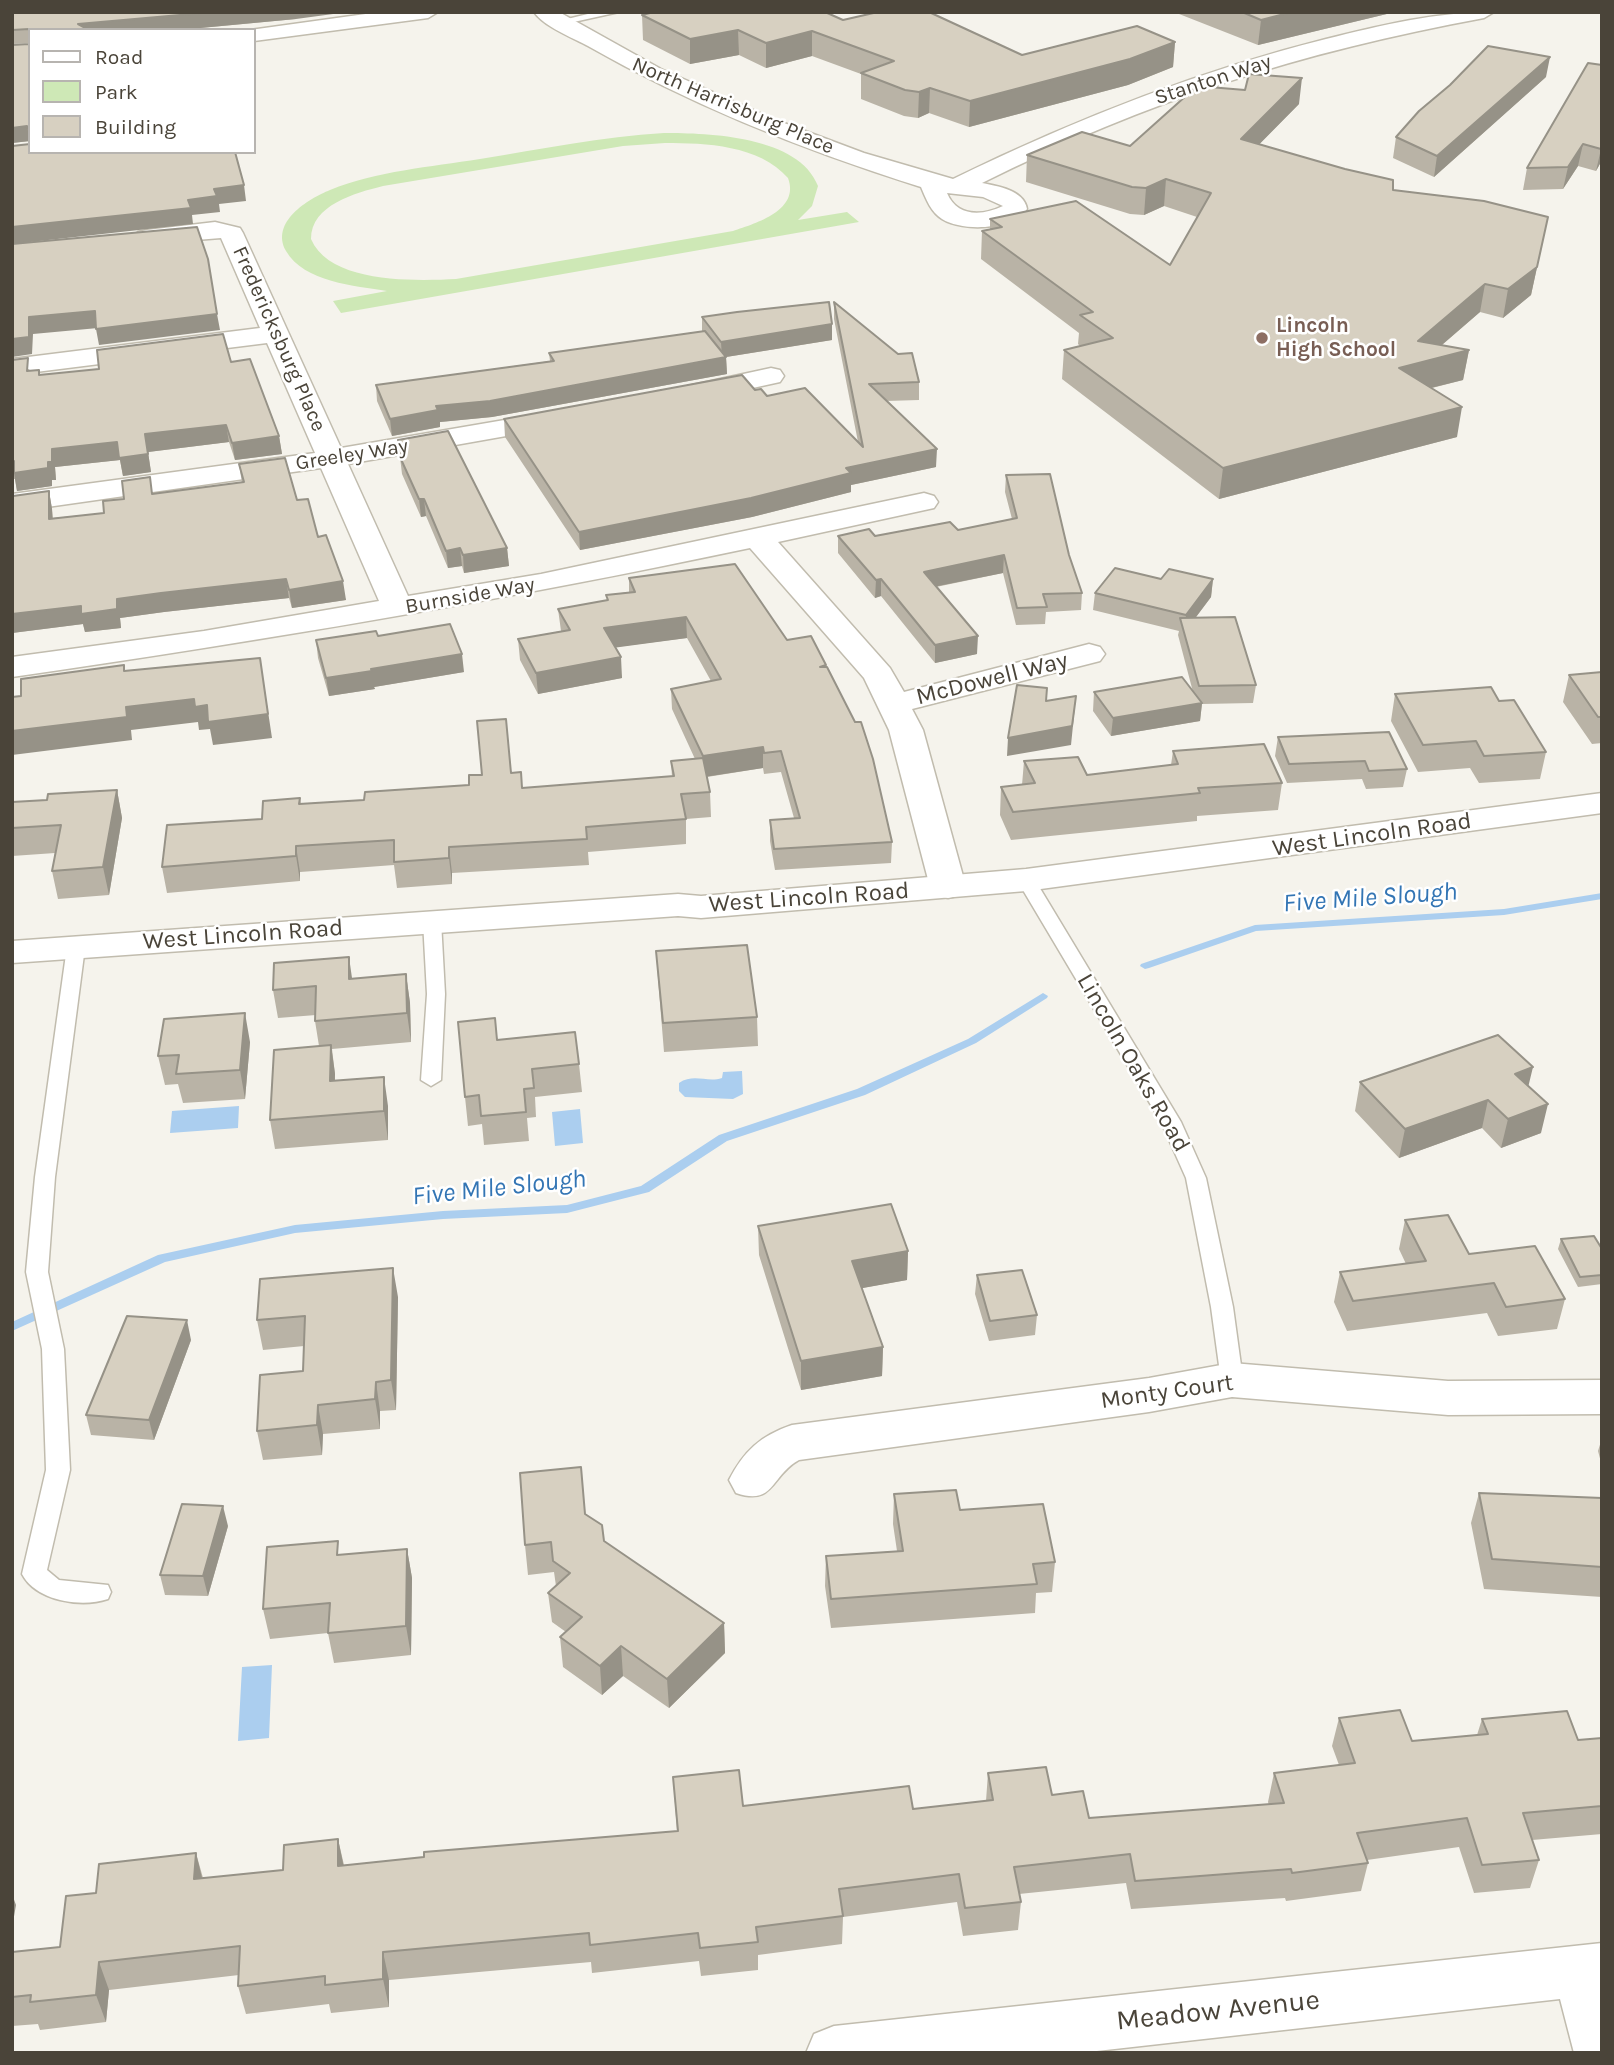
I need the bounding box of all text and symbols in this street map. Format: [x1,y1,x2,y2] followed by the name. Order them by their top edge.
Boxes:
[28,28,256,154] legend
[95,45,143,69] text: Road
[1151,49,1275,111] street label: Stanton Way
[628,52,838,160] street label: North Harrisburg Place
[95,80,138,104] text: Park
[95,115,176,139] text: Building
[227,242,331,436] street label: Fredericksburg Place
[1276,313,1396,363] place label: Lincoln High School
[1254,330,1270,346] marker: Lincoln High School
[294,434,410,476] street label: Greeley Way
[403,572,537,620] street label: Burnside Way
[913,646,1071,712] street label: McDowell Way
[1271,807,1473,863] street label: West Lincoln Road
[1282,876,1458,920] water label: Five Mile Slough
[708,877,910,919] street label: West Lincoln Road
[142,914,344,956] street label: West Lincoln Road
[1070,969,1196,1157] street label: Lincoln Oaks Road
[411,1163,587,1213] water label: Five Mile Slough
[1099,1368,1235,1416] street label: Monty Court
[1115,1984,1321,2038] street label: Meadow Avenue

